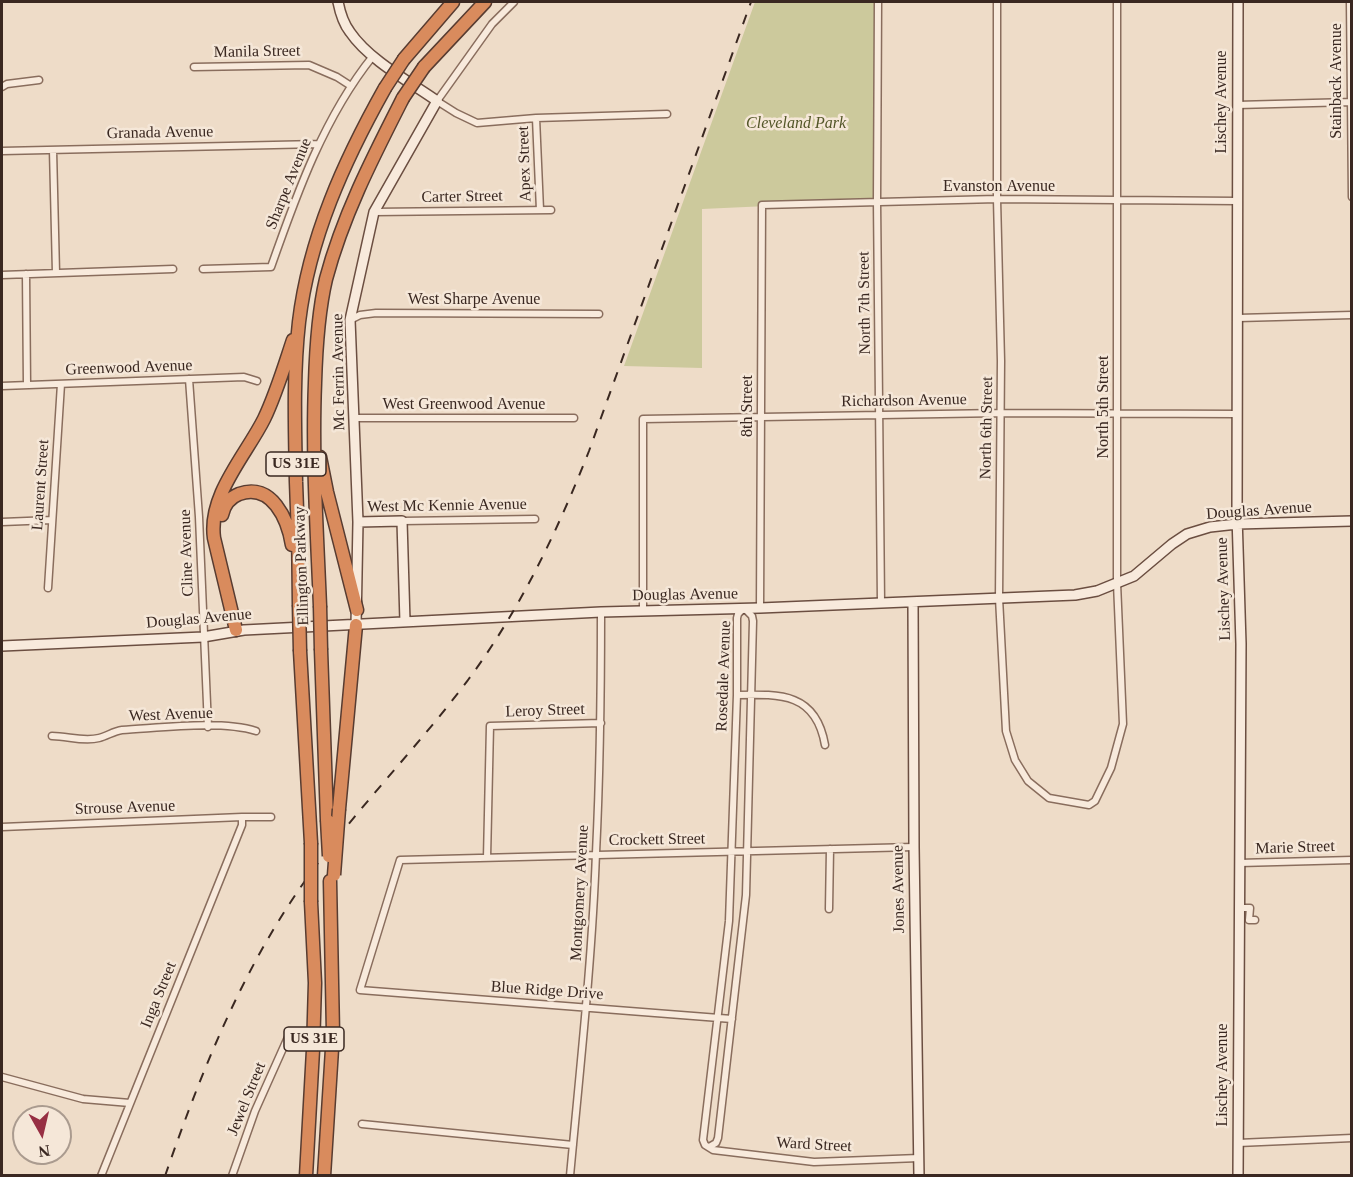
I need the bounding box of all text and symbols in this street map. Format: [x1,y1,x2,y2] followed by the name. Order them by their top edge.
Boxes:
[1327,23,1347,139] street label: Stainback Avenue
[214,42,300,62] street label: Manila Street
[1212,50,1232,154] street label: Lischey Avenue
[746,114,846,134] park label: Cleveland Park
[106,122,214,144] street label: Granada Avenue
[514,126,536,202] street label: Apex Street
[262,135,316,233] street label: Sharpe Avenue
[943,177,1055,197] street label: Evanston Avenue
[421,187,503,207] street label: Carter Street
[855,251,875,355] street label: North 7th Street
[408,290,540,310] street label: West Sharpe Avenue
[328,313,350,431] street label: Mc Ferrin Avenue
[1094,355,1114,459] street label: North 5th Street
[65,356,193,380] street label: Greenwood Avenue
[738,375,758,437] street label: 8th Street
[977,376,997,480] street label: North 6th Street
[841,390,967,412] street label: Richardson Avenue
[383,395,545,415] street label: West Greenwood Avenue
[28,439,54,531] street label: Laurent Street
[266,452,326,476] road number: US 31E
[367,495,527,517] street label: West Mc Kennie Avenue
[1206,498,1312,524] street label: Douglas Avenue
[290,506,314,626] street label: Ellington Parkway
[176,509,198,597] street label: Cline Avenue
[1213,537,1235,641] street label: Lischey Avenue
[632,584,738,606] street label: Douglas Avenue
[145,605,253,633] street label: Douglas Avenue
[712,620,736,732] street label: Rosedale Avenue
[505,700,585,722] street label: Leroy Street
[129,704,213,726] street label: West Avenue
[74,797,176,819] street label: Strouse Avenue
[567,825,593,961] street label: Montgomery Avenue
[609,830,705,850] street label: Crockett Street
[1255,837,1335,859] street label: Marie Street
[889,845,909,933] street label: Jones Avenue
[137,959,181,1031] street label: Inga Street
[490,977,604,1005] street label: Blue Ridge Drive
[1213,1023,1233,1127] street label: Lischey Avenue
[284,1027,344,1051] road number: US 31E
[224,1059,270,1139] street label: Jewel Street
[12,1105,72,1165] north arrow
[776,1133,852,1157] street label: Ward Street
[37,1142,51,1161] text: N

